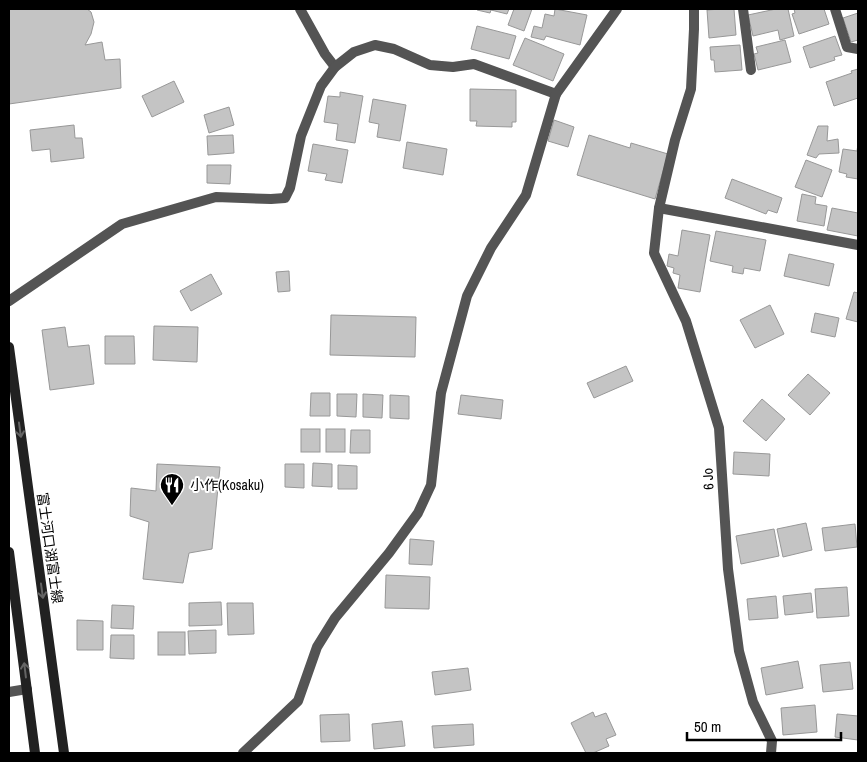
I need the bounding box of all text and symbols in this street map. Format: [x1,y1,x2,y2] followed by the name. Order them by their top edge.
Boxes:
[15,422,25,438] one-way arrow
[698,468,718,490] street label: 6 Jo
[159,472,185,506] restaurant icon: 小作(Kosaku)
[190,476,264,494] place label: 小作(Kosaku)
[33,491,67,605] street label: 富士河口湖富士線
[37,583,47,599] one-way arrow
[19,662,29,678] one-way arrow
[687,710,841,742] scale bar
[694,716,721,737] text: 50 m

